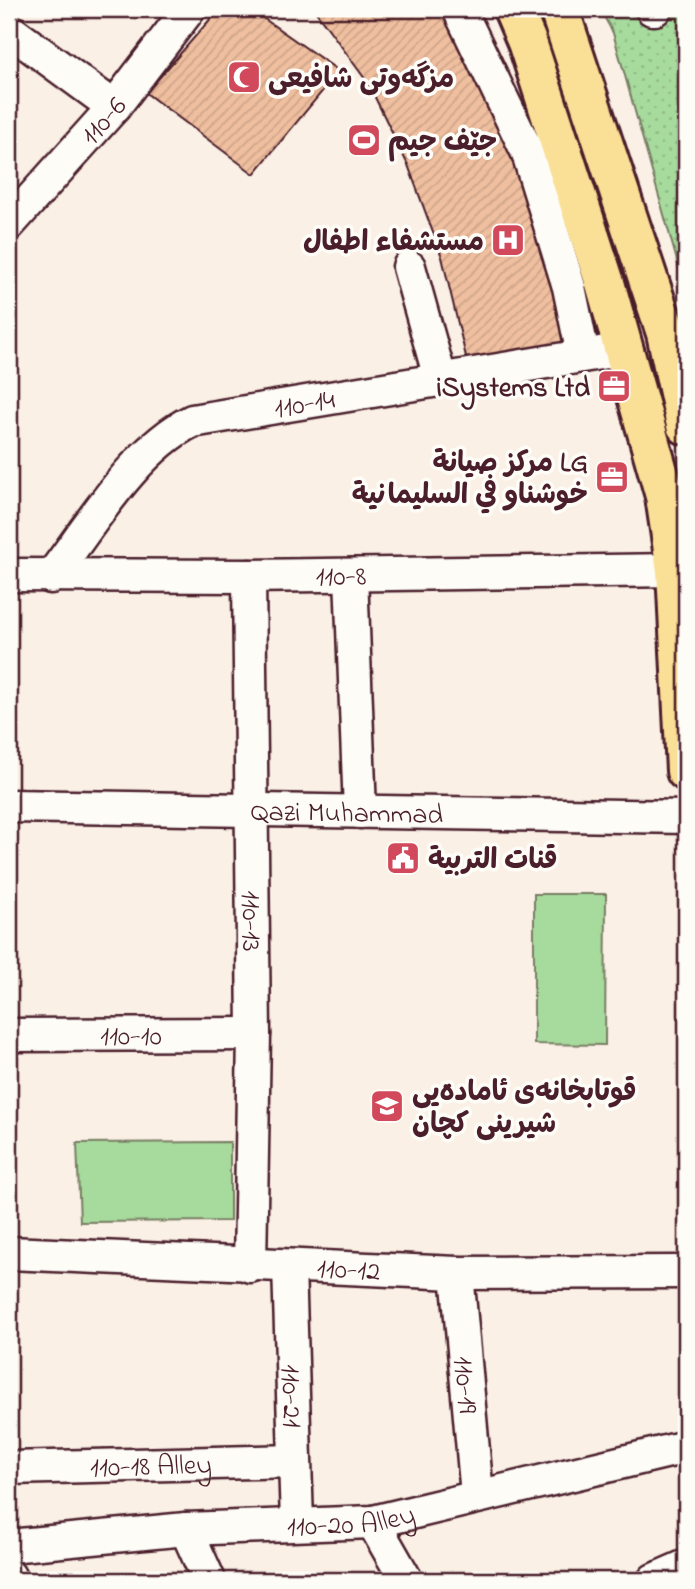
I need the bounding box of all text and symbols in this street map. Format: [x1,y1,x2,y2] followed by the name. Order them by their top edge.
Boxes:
[225,58,263,96] mosque icon: مزگەوتی شافیعی
[268,60,454,101] place label: مزگەوتی شافیعی
[72,89,139,155] street label: 110-6
[345,121,383,159] sports icon: جێف جیم
[388,123,497,164] place label: جێف جیم
[489,221,527,259] hospital icon: مستشفاء اطفال
[303,223,484,264] place label: مستشفاء اطفال
[595,367,633,405] office icon: iSystems Ltd
[437,369,590,410] place label: iSystems Ltd
[271,380,339,431] street label: 110-14
[352,444,588,517] place label: مركز صيانة LG خوشناو في السليمانية
[593,458,631,496] office icon: مركز صيانة LG خوشناو في السليمانية
[315,557,367,599] street label: 110-8
[250,793,444,837] street label: Qazi Muhammad
[384,839,422,877] public building icon: قنات التربیة
[428,841,558,882] place label: قنات التربیة
[228,890,270,952] street label: 110-13
[100,1017,162,1059] street label: 110-10
[412,1073,637,1146] place label: قوتابخانەی ئامادەیی شیرینی کچان
[368,1087,406,1125] school or university icon: قوتابخانەی ئامادەیی شیرینی کچان
[316,1250,381,1294] street label: 110-12
[441,1354,487,1416] street label: 110-19
[268,1364,311,1428] street label: 110-21
[90,1446,212,1490] street label: 110-18 Alley
[286,1496,420,1549] street label: 110-20 Alley

